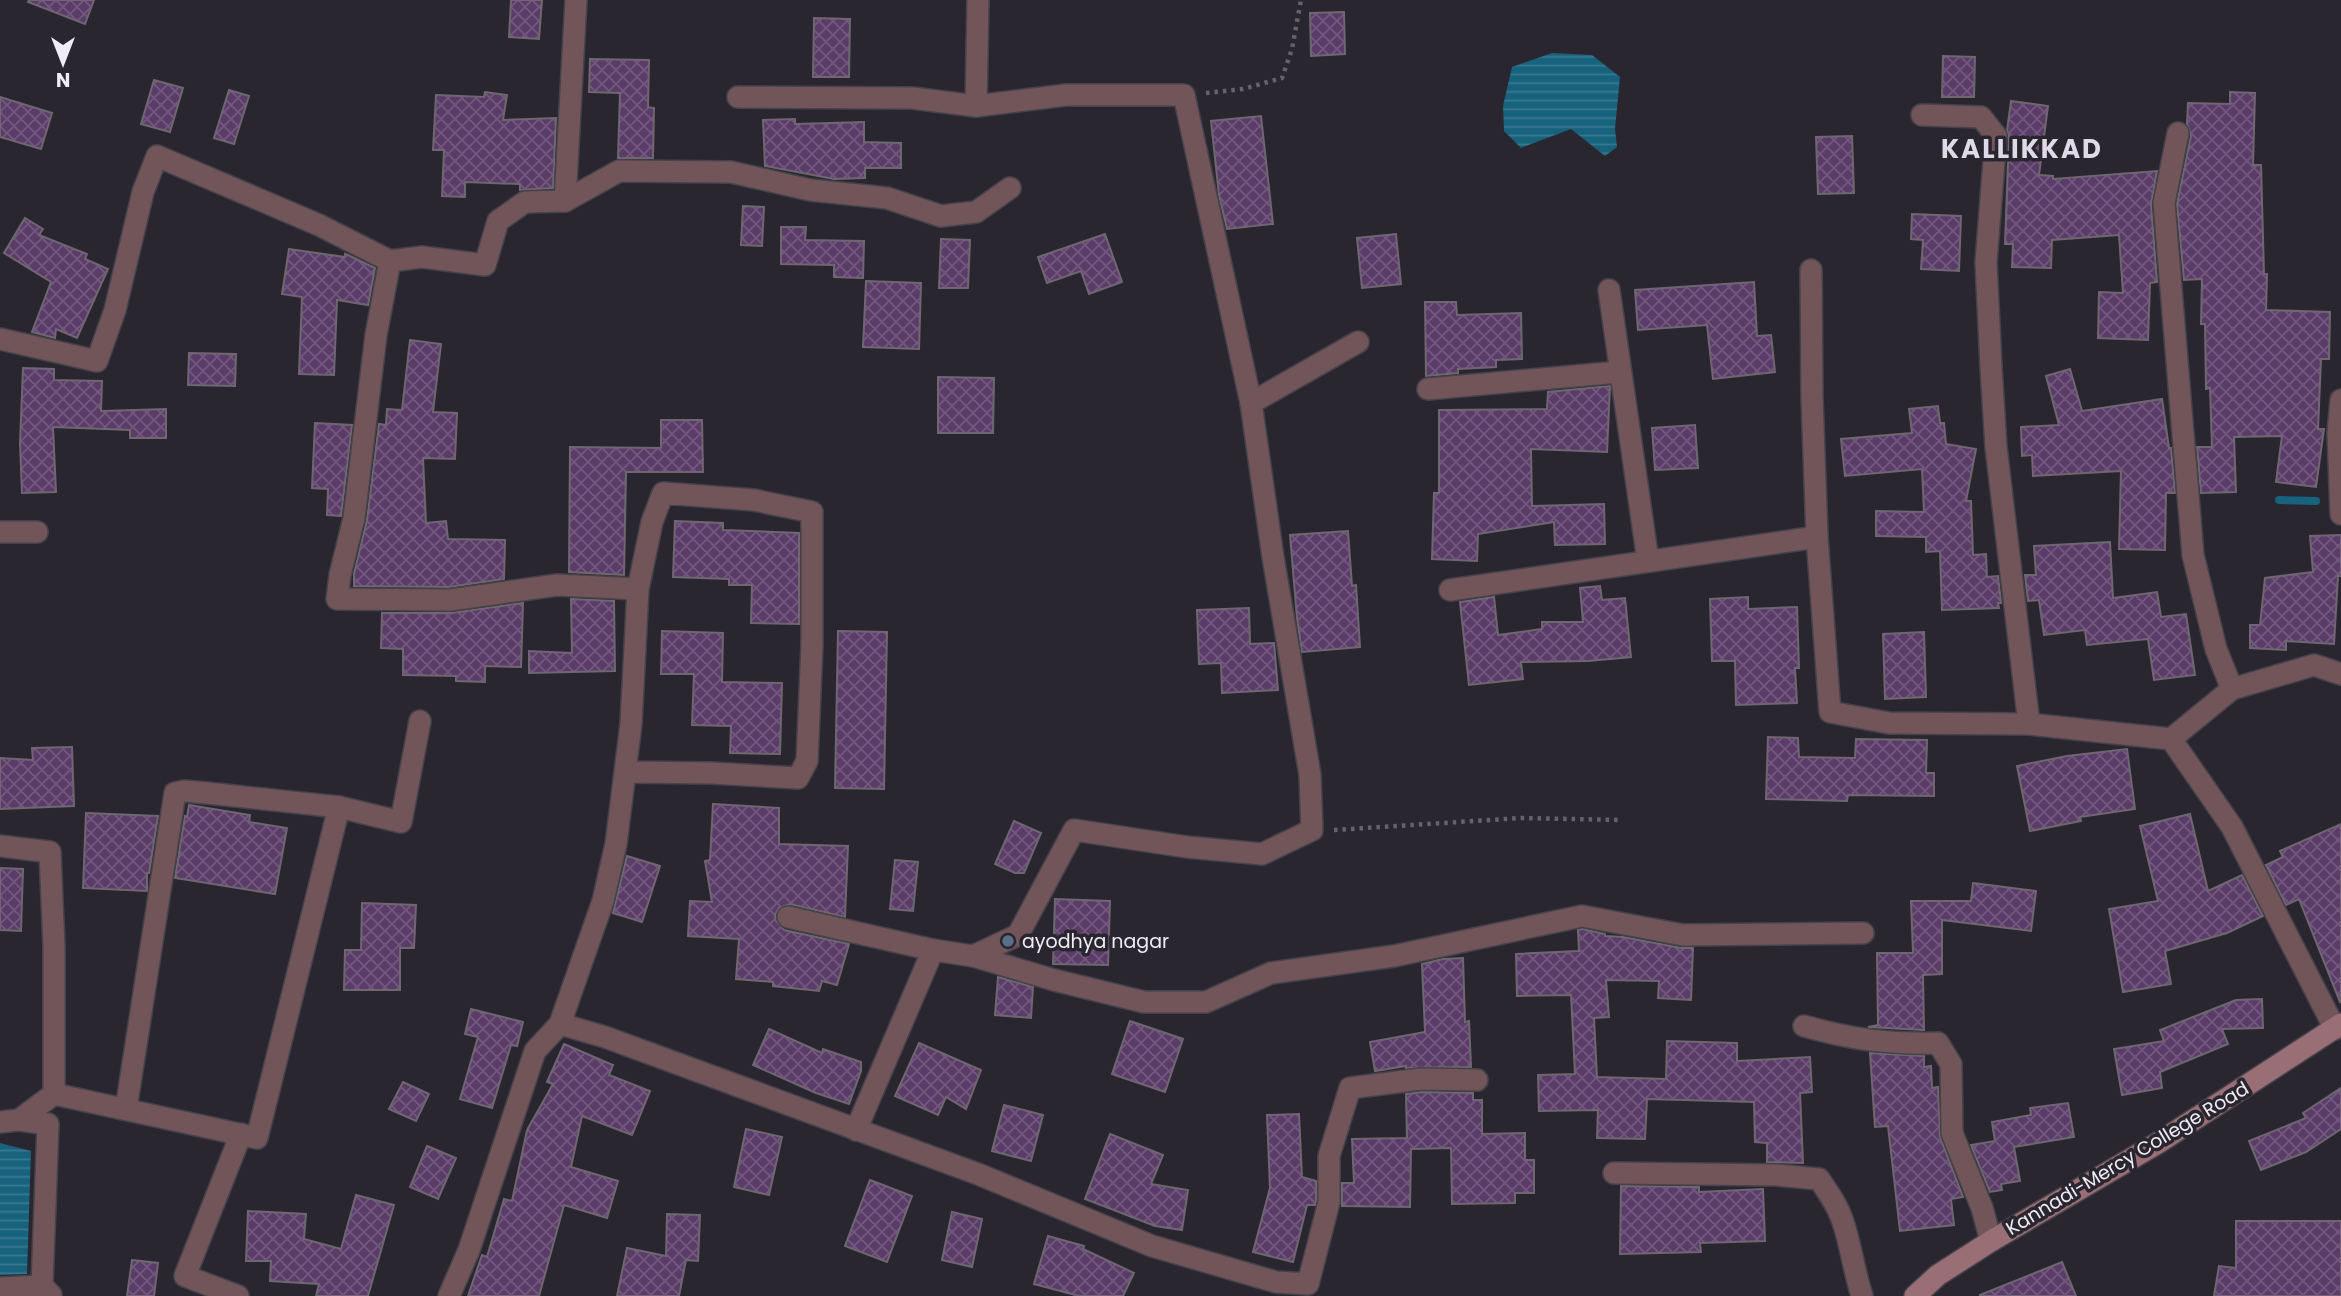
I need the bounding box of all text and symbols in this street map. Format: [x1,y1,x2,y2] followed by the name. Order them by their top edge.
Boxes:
[28,28,98,98] north arrow
[56,66,70,93] text: N
[1941,131,2103,167] district label: KALLIKKAD
[1022,928,1169,955] place label: ayodhya nagar
[1000,933,1016,949] marker: ayodhya nagar
[2001,1075,2254,1242] street label: Kannadi-Mercy College Road

